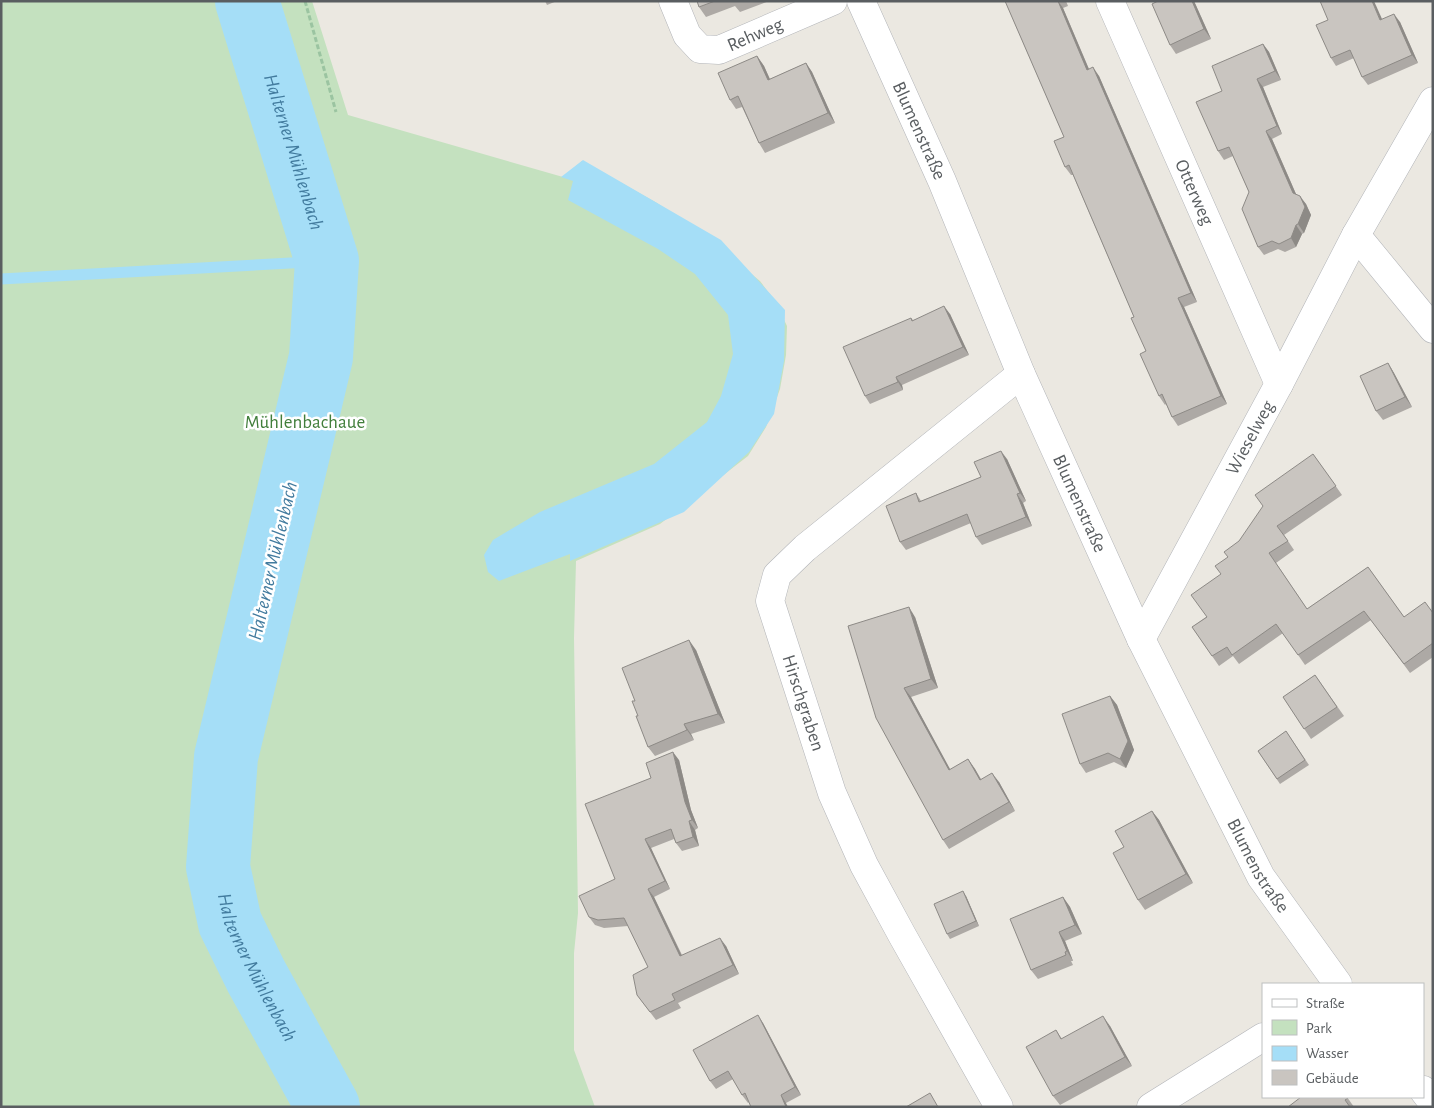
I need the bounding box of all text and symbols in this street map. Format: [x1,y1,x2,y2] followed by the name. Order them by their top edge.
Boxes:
[724,14,786,55] street label: Rehweg
[260,72,327,233] water label: Halterner Mühlenbach
[889,79,950,182] street label: Blumenstraße
[1172,157,1217,228] street label: Otterweg
[1222,397,1278,478] street label: Wieselweg
[245,413,365,432] park label: Mühlenbachaue
[1049,452,1110,555] street label: Blumenstraße
[245,480,301,642] water label: Halterner Mühlenbach
[778,652,828,754] street label: Hirschgraben
[1224,816,1293,916] street label: Blumenstraße
[214,892,300,1045] water label: Halterner Mühlenbach
[1262,983,1424,1098] legend
[1306,996,1345,1011] text: Straße
[1306,1021,1332,1036] text: Park
[1306,1046,1349,1061] text: Wasser
[1306,1071,1359,1086] text: Gebäude

